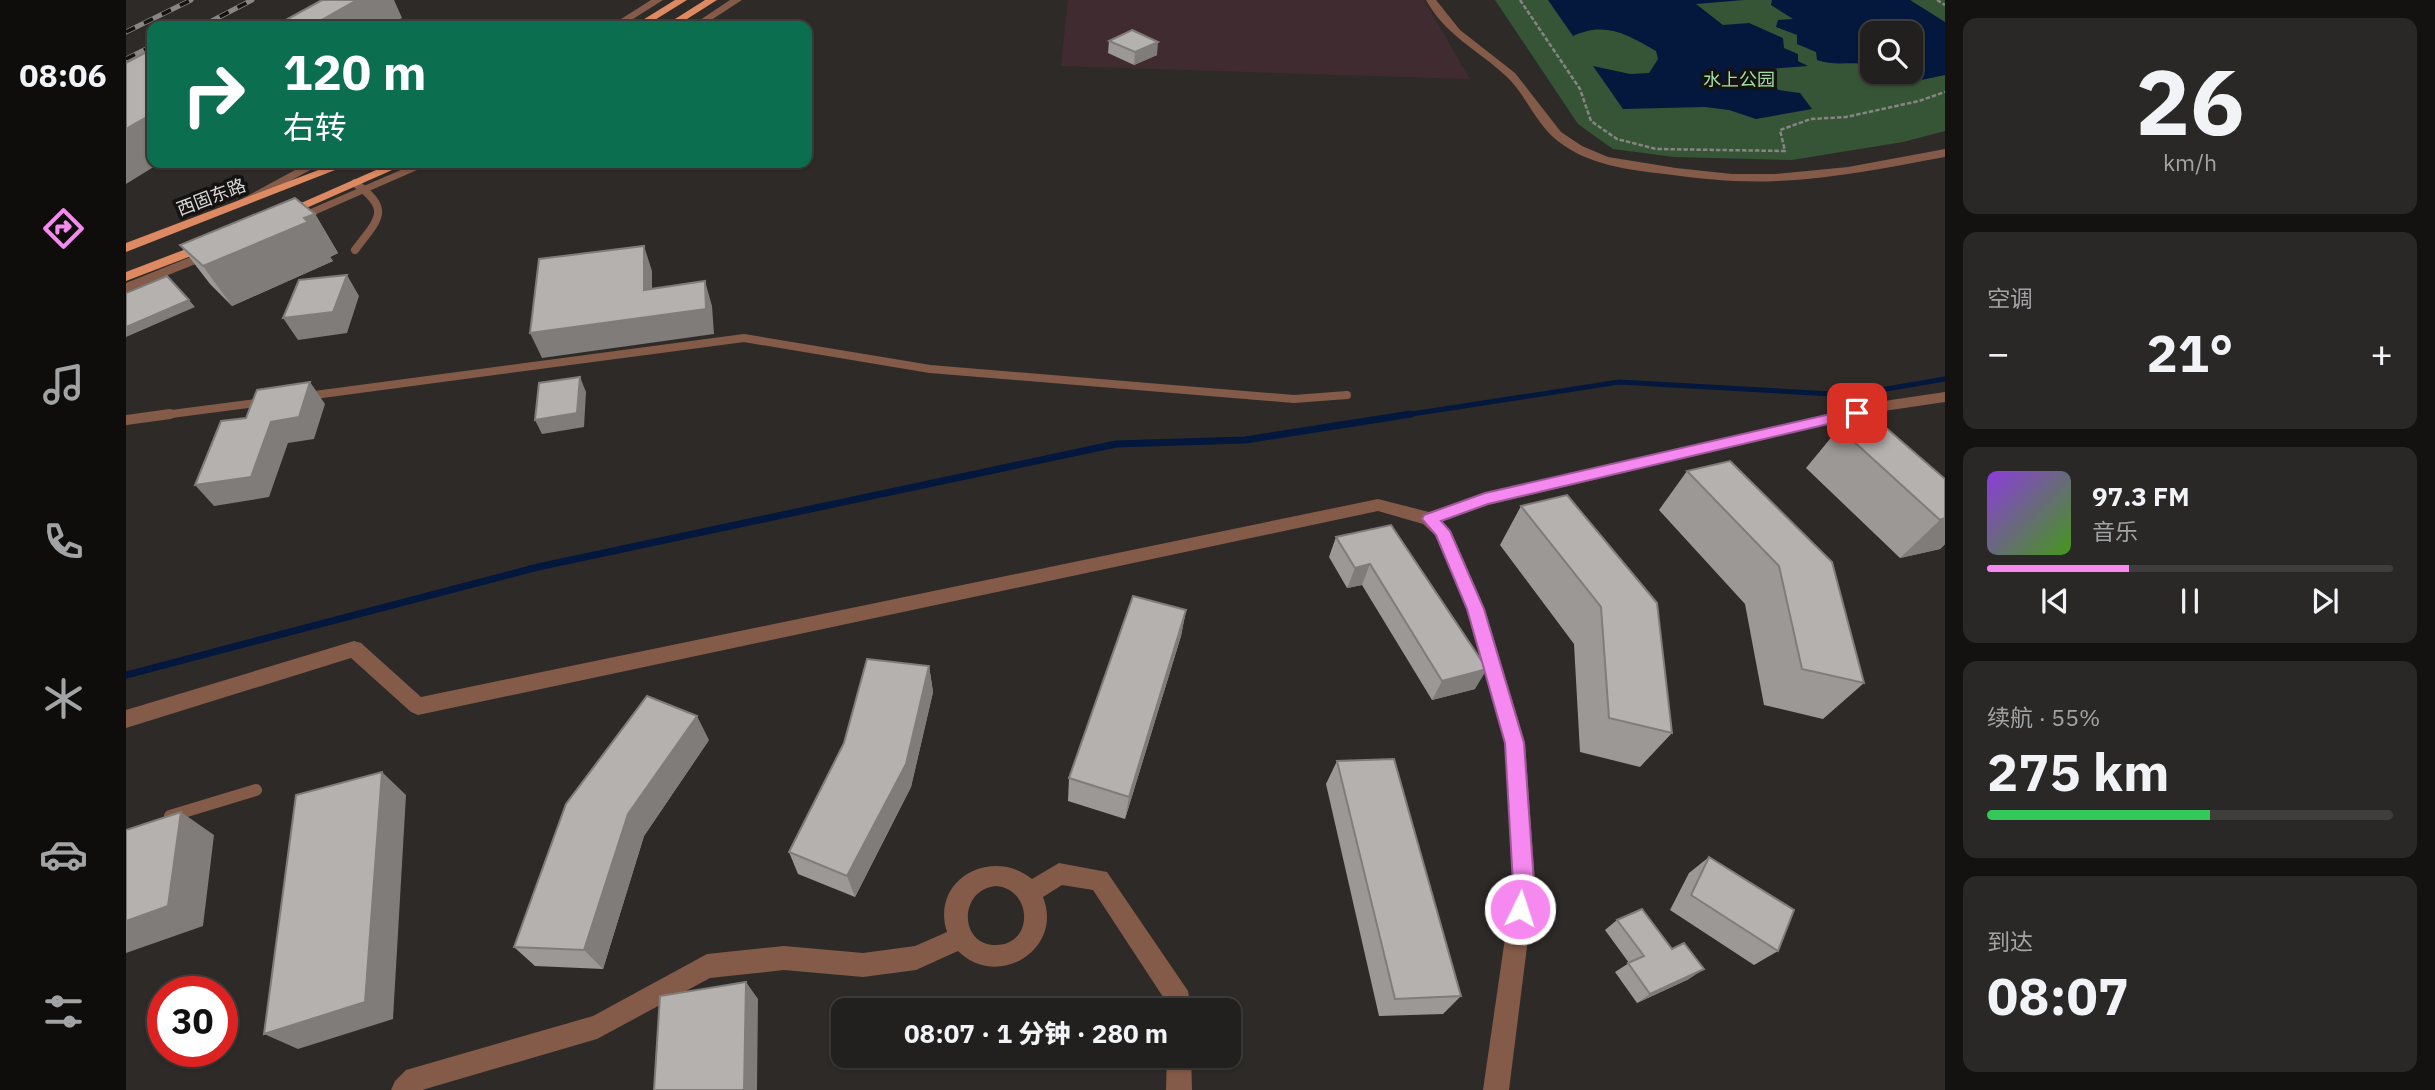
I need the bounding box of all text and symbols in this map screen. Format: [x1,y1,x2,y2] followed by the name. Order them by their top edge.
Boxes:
[1860,21,1923,84] map controls
[1860,21,1923,84] button: search
[283,40,427,103] text: 120 m
[2135,42,2245,160] text: 26
[168,49,259,140] icon: right
[19,54,107,96] text: 08:06
[1703,68,1775,91] park label: 水上公园
[283,106,347,148] text: 右转
[2163,147,2217,177] text: km/h
[173,173,249,221] street label: 西固东路
[39,204,88,253] icon: directions
[1987,283,2033,313] text: 空调
[2147,319,2233,386] text: 21°
[1987,328,2010,377] text: −
[2370,328,2393,377] text: +
[39,360,88,409] icon: music
[1827,383,1887,443] pin
[1838,394,1876,432] icon: arrive
[2092,479,2190,513] text: 97.3 FM
[2092,516,2138,546] text: 音乐
[39,517,88,566] icon: phone
[2036,582,2074,620] icon: previous
[2171,582,2209,620] icon: pause
[2306,582,2344,620] icon: next
[39,674,88,723] icon: climate
[1987,702,2100,732] text: 续航 · 55%
[1987,738,2169,805] text: 275 km
[39,830,88,879] icon: car
[1483,872,1557,946] position arrow
[1987,926,2033,956] text: 到达
[1987,962,2129,1029] text: 08:07
[147,976,238,1067] speed limit sign: 30
[39,987,88,1036] icon: filters
[904,1016,1168,1050] text: 08:07 · 1 分钟 · 280 m

